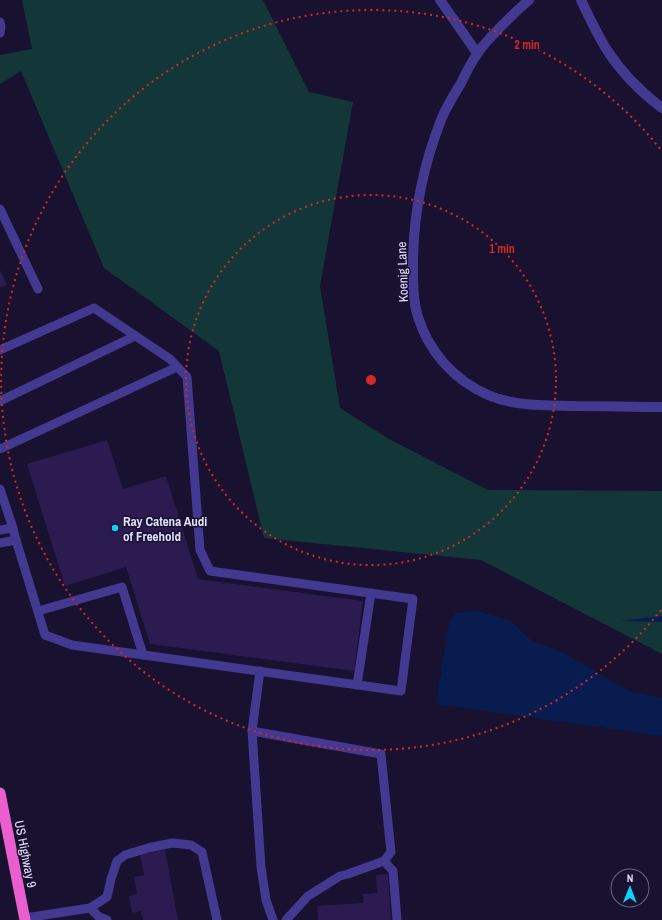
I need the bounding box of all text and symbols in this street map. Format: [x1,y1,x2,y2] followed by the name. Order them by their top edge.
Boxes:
[514,37,540,53] text: 2 min
[393,241,412,302] street label: Koenig Lane
[489,241,515,257] text: 1 min
[364,373,378,387] centre of rings
[123,513,207,545] place label: Ray Catena Audi of Freehold
[110,523,120,533] marker: Ray Catena Audi of Freehold
[11,819,40,889] street label: US Highway 9
[610,868,650,908] north arrow
[627,871,634,885] text: N

